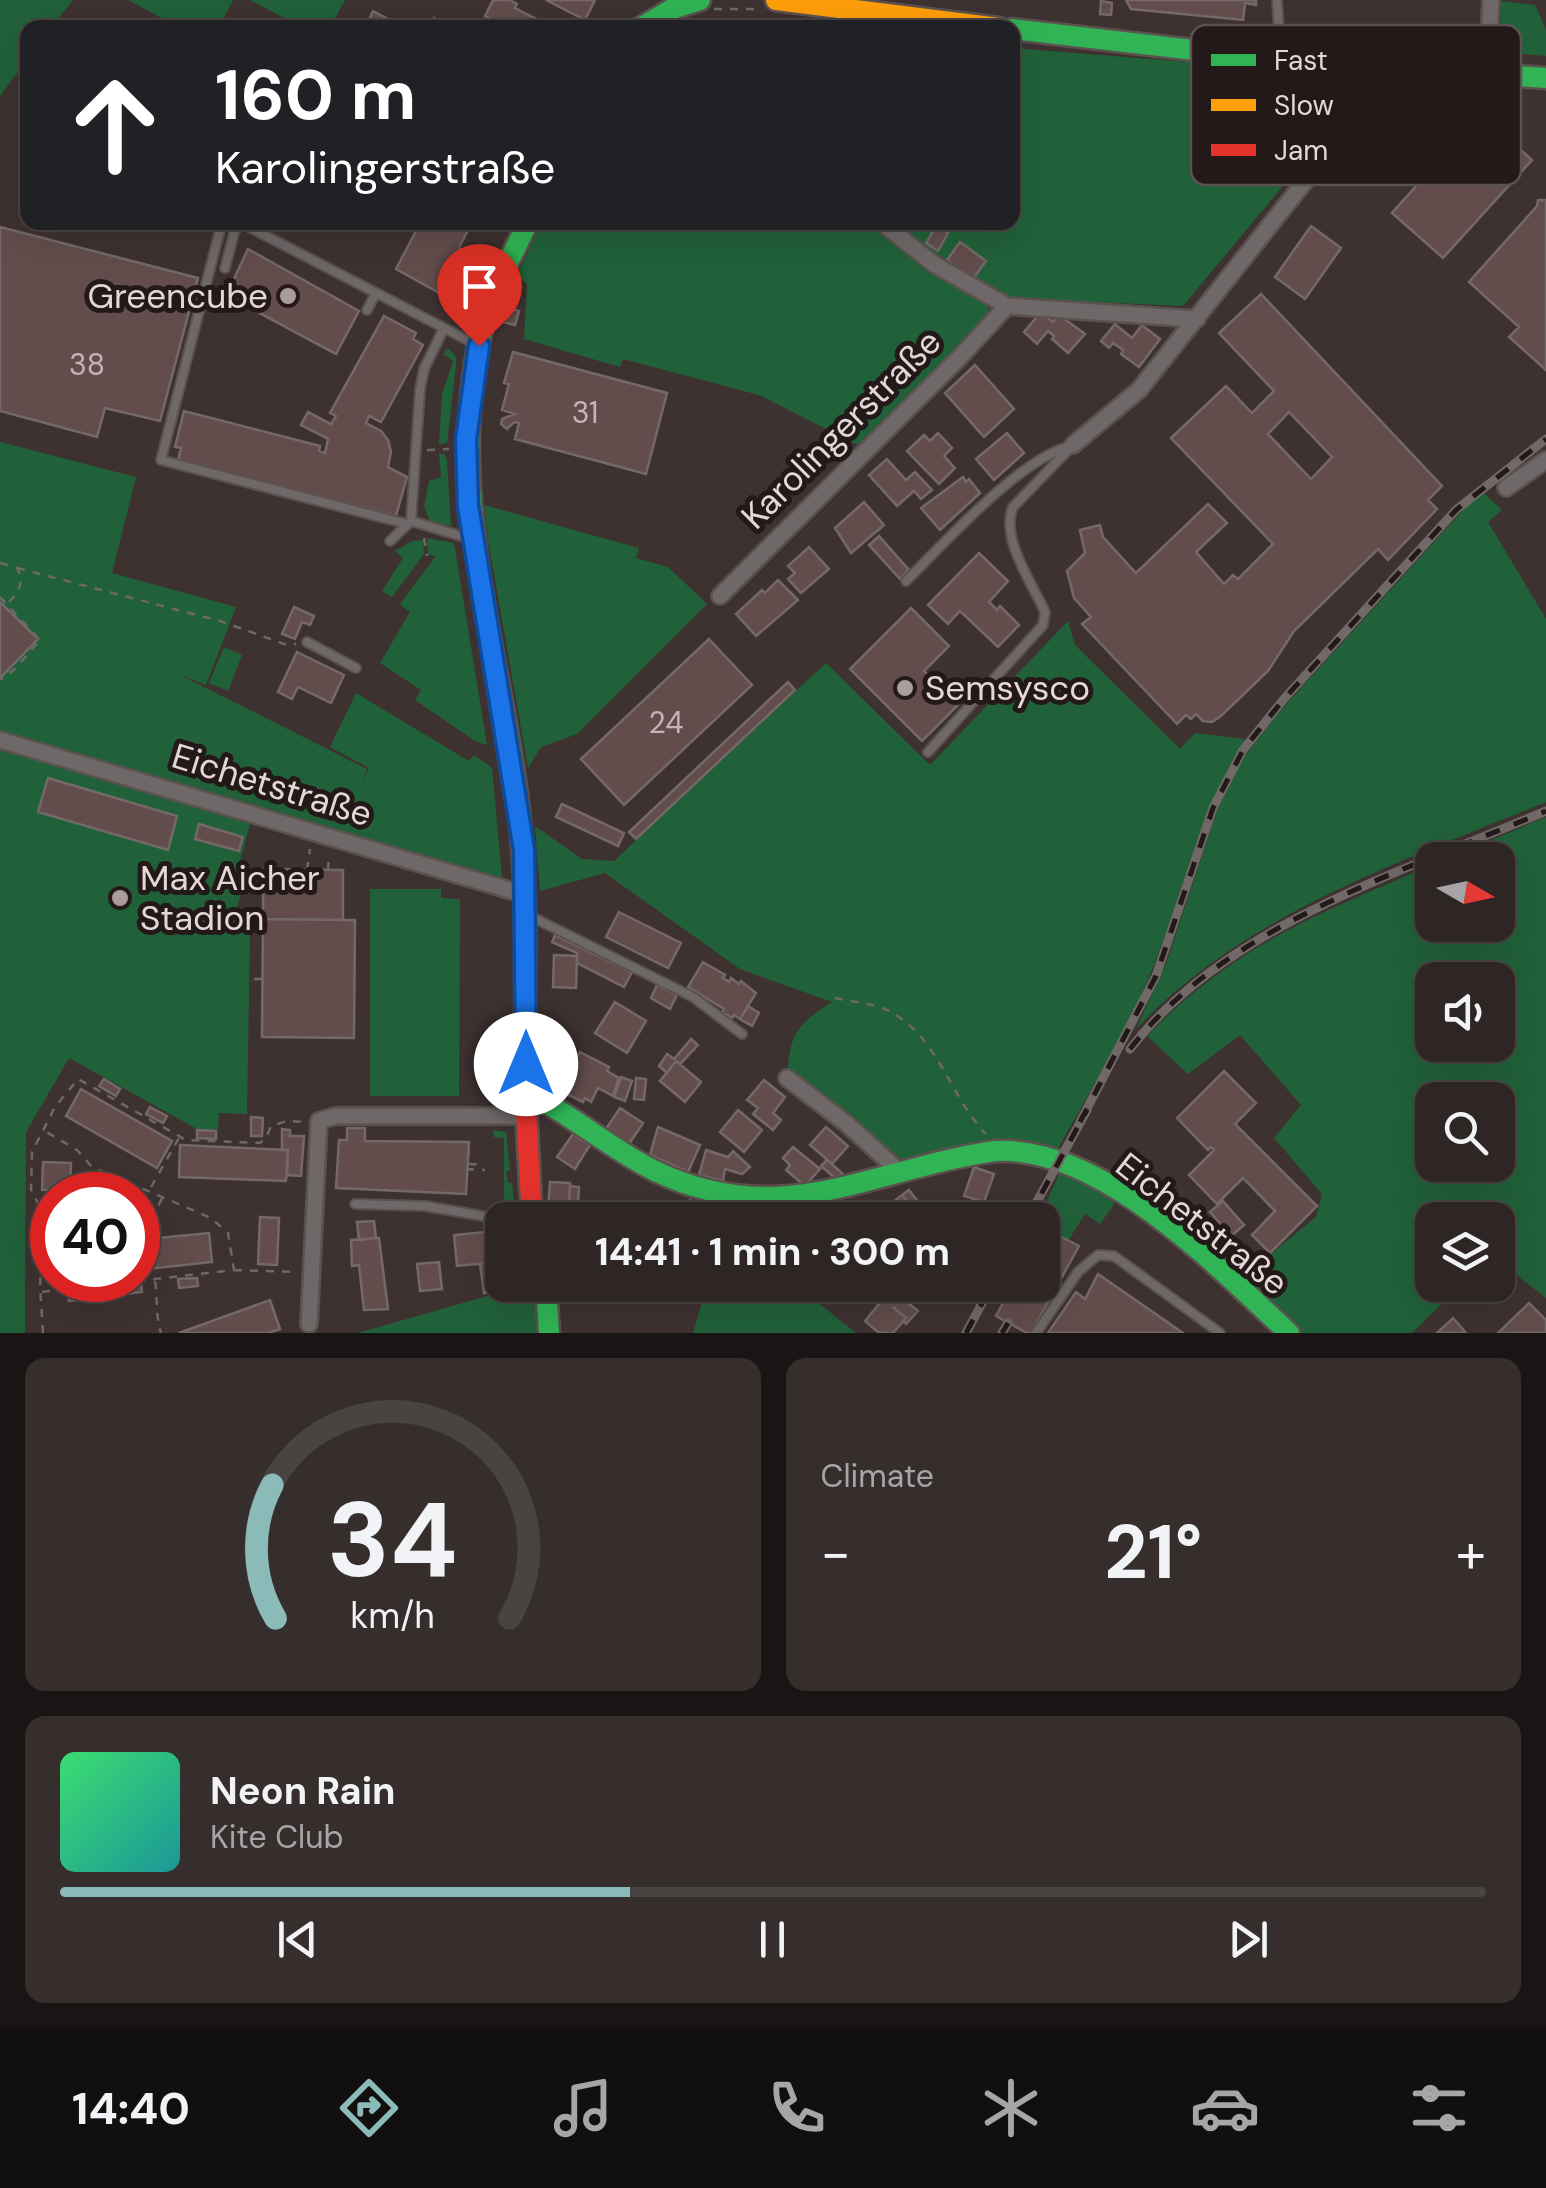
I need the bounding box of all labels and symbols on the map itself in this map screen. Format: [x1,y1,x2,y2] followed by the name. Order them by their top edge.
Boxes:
[1191,25,1521,185] legend
[1274,42,1328,79] text: Fast
[1274,87,1334,124] text: Slow
[1274,132,1328,169] text: Jam
[437,244,522,347] pin
[87,273,268,319] place label: Greencube
[277,285,299,307] marker: Greencube
[731,319,951,539] street label: Karolingerstraße
[69,345,105,384] house number: 38
[572,393,598,432] house number: 31
[925,665,1090,711] place label: Semsysco
[894,677,916,699] marker: Semsysco
[649,703,683,742] house number: 24
[167,733,377,837] street label: Eichetstraße
[1415,842,1515,942] north arrow
[140,855,320,941] place label: Max Aicher Stadion
[109,887,131,909] marker: Max Aicher Stadion
[474,1012,578,1116] position arrow
[1107,1142,1297,1306] street label: Eichetstraße
[30,1172,160,1302] speed limit sign: 40

